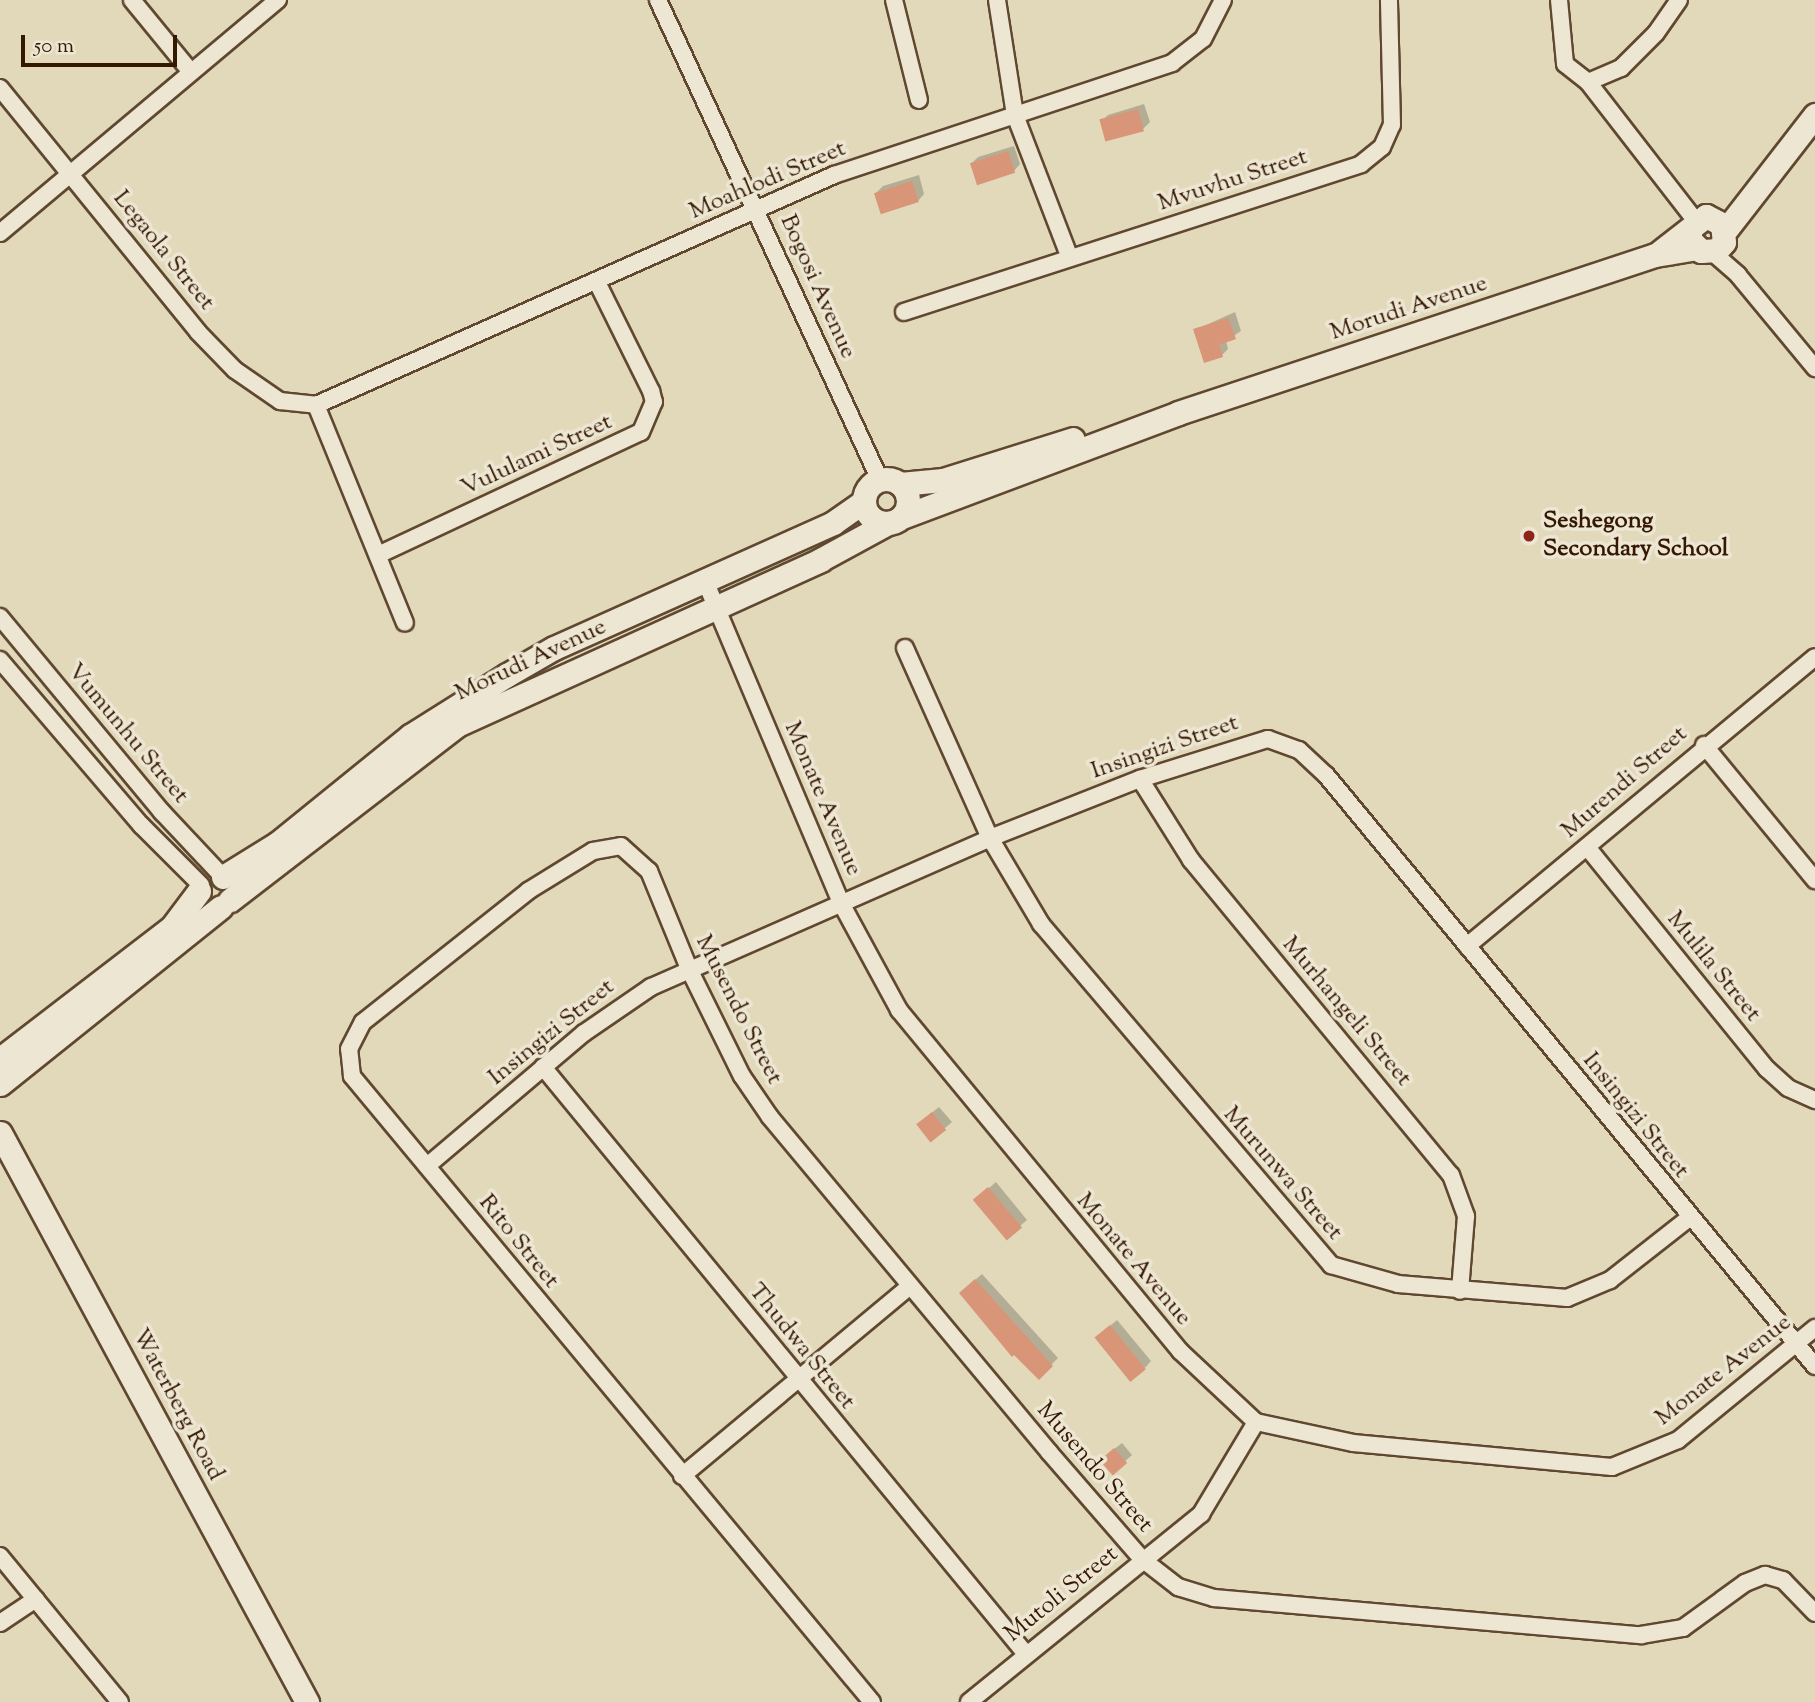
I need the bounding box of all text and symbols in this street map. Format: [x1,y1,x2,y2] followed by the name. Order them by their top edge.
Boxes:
[24,21,180,65] scale bar
[34,32,74,62] text: 50 m
[686,135,850,227] street label: Moahlodi Street
[1155,143,1311,219] street label: Mvuvhu Street
[106,185,220,317] street label: Legaola Street
[772,211,862,363] street label: Bogosi Avenue
[1327,270,1491,348] street label: Morudi Avenue
[457,408,617,504] street label: Vululami Street
[1543,508,1728,564] place label: Seshegong Secondary School
[1521,528,1537,544] marker: Seshegong Secondary School
[451,613,611,709] street label: Morudi Avenue
[60,658,194,810] street label: Vumunhu Street
[1088,709,1242,787] street label: Insingizi Street
[777,718,867,880] street label: Monate Avenue
[1556,721,1694,845] street label: Murendi Street
[1660,906,1766,1028] street label: Mulila Street
[688,931,788,1089] street label: Musendo Street
[1275,931,1417,1093] street label: Murhangeli Street
[483,973,621,1093] street label: Insingizi Street
[1575,1047,1695,1185] street label: Insingizi Street
[1216,1101,1348,1247] street label: Murunwa Street
[1069,1188,1197,1332] street label: Monate Avenue
[471,1189,565,1295] street label: Rito Street
[741,1278,861,1416] street label: Thudwa Street
[1650,1309,1798,1433] street label: Monate Avenue
[125,1324,229,1486] street label: Waterberg Road
[1029,1397,1159,1539] street label: Musendo Street
[1000,1541,1124,1649] street label: Mutoli Street

